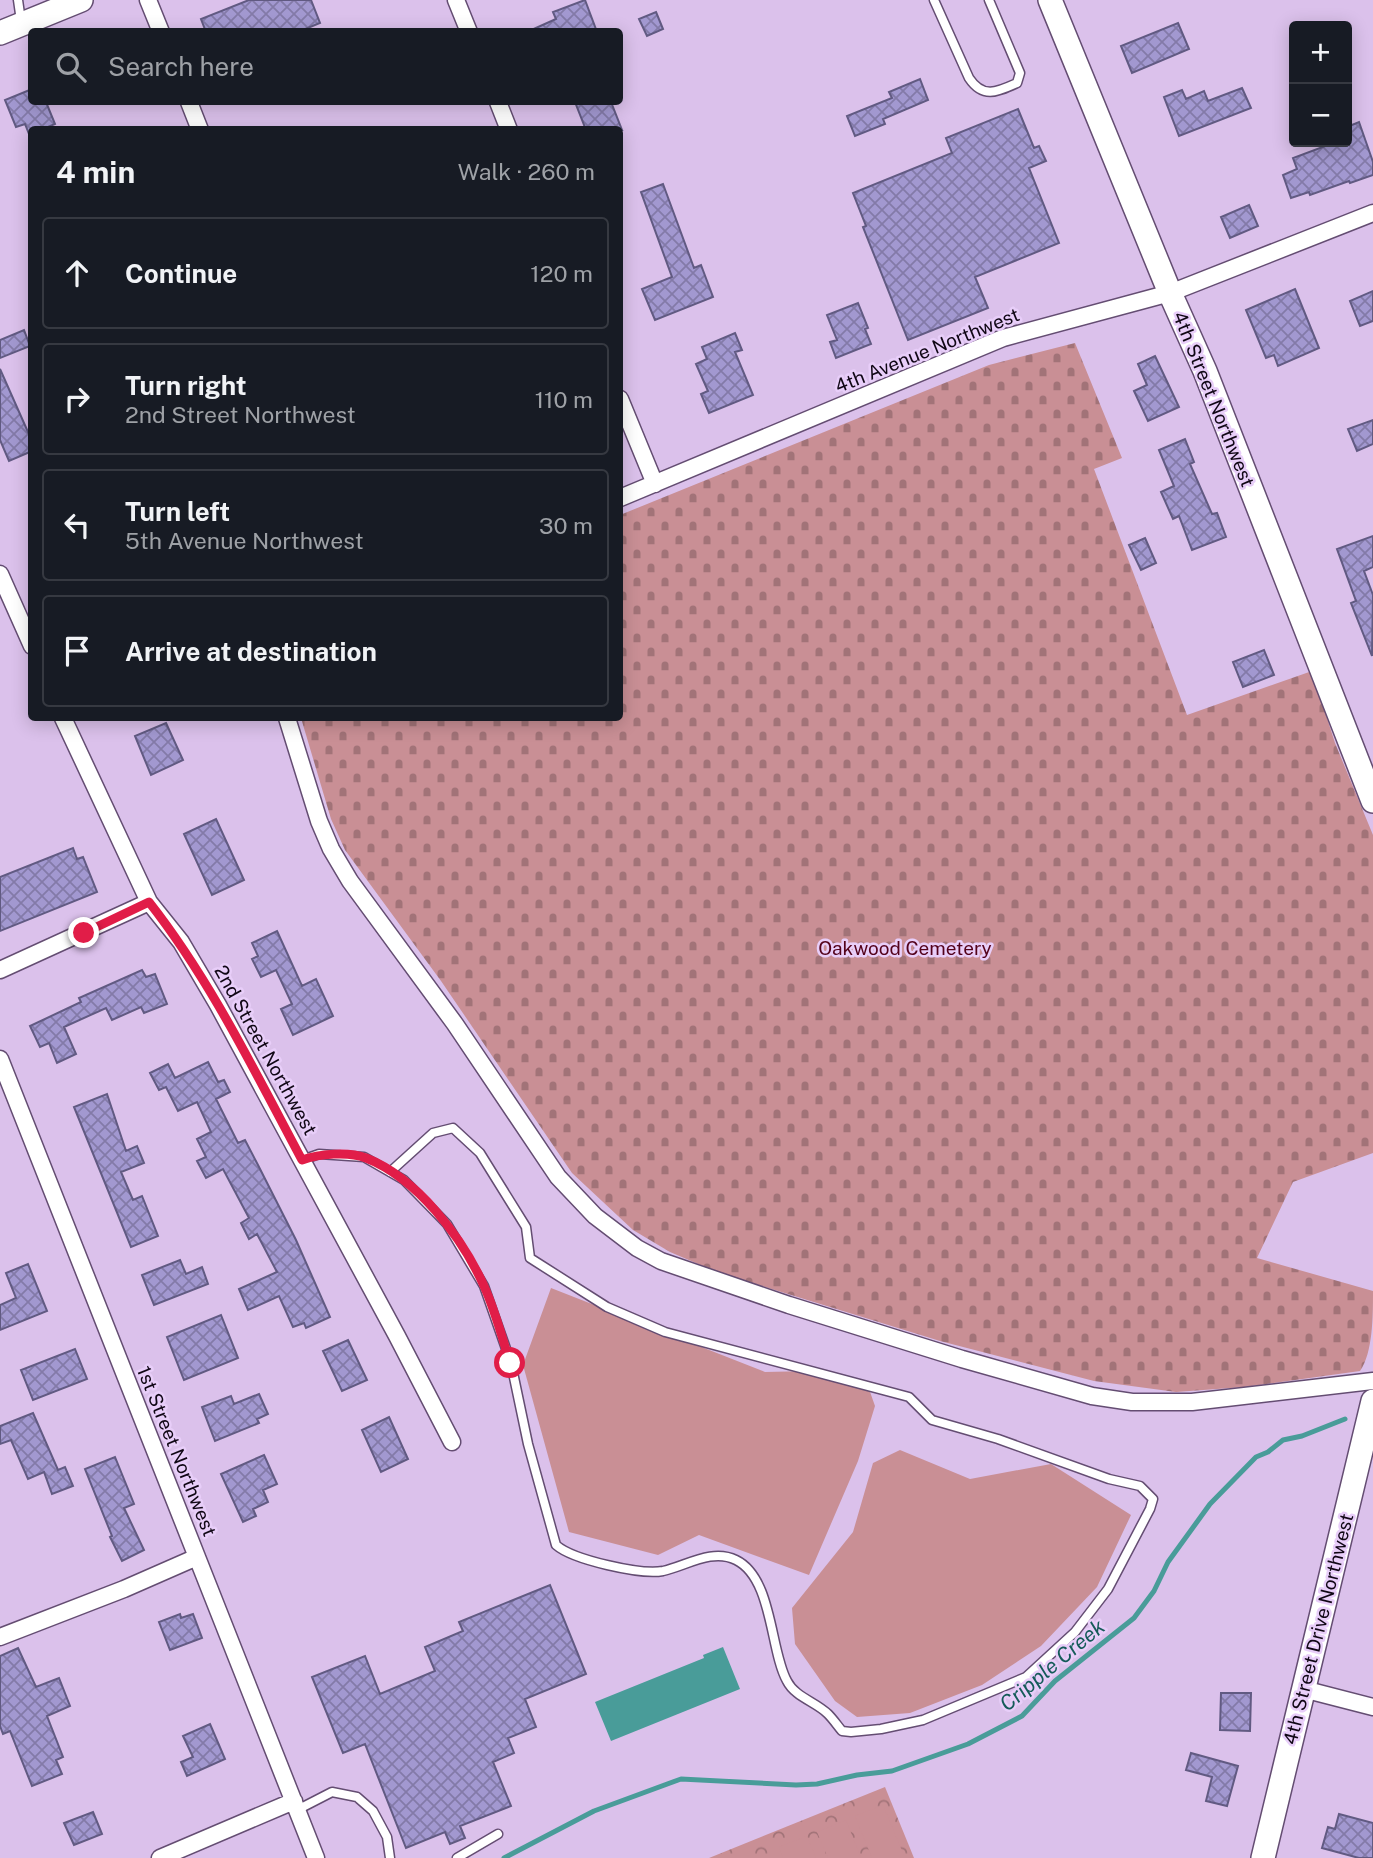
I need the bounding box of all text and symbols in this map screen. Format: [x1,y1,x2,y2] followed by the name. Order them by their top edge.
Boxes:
[1289,21,1352,147] map controls
[1289,21,1352,84] button: +
[28,28,623,105] search box
[52,48,90,86] icon: search
[108,51,254,82] text: Search here
[1289,84,1352,147] button: −
[56,154,135,190] text: 4 min
[458,158,595,185] text: Walk · 260 m
[58,254,96,292] icon: ahead
[125,258,237,289] text: Continue
[530,260,593,287] text: 120 m
[832,303,1022,397] street label: 4th Avenue Northwest
[1169,308,1259,490] street label: 4th Street Northwest
[125,370,247,401] text: Turn right
[58,380,96,418] icon: right
[535,386,593,413] text: 110 m
[125,401,356,428] text: 2nd Street Northwest
[125,496,230,527] text: Turn left
[58,506,96,544] icon: left
[539,512,593,539] text: 30 m
[125,527,364,554] text: 5th Avenue Northwest
[58,632,96,670] icon: arrive
[125,636,377,667] text: Arrive at destination
[68,917,99,948] route end
[818,937,992,959] park label: Oakwood Cemetery
[210,961,322,1139] street label: 2nd Street Northwest
[494,1347,525,1378] route start
[133,1363,221,1539] street label: 1st Street Northwest
[1279,1511,1357,1747] street label: 4th Street Drive Northwest
[994,1613,1110,1716] water label: Cripple Creek

